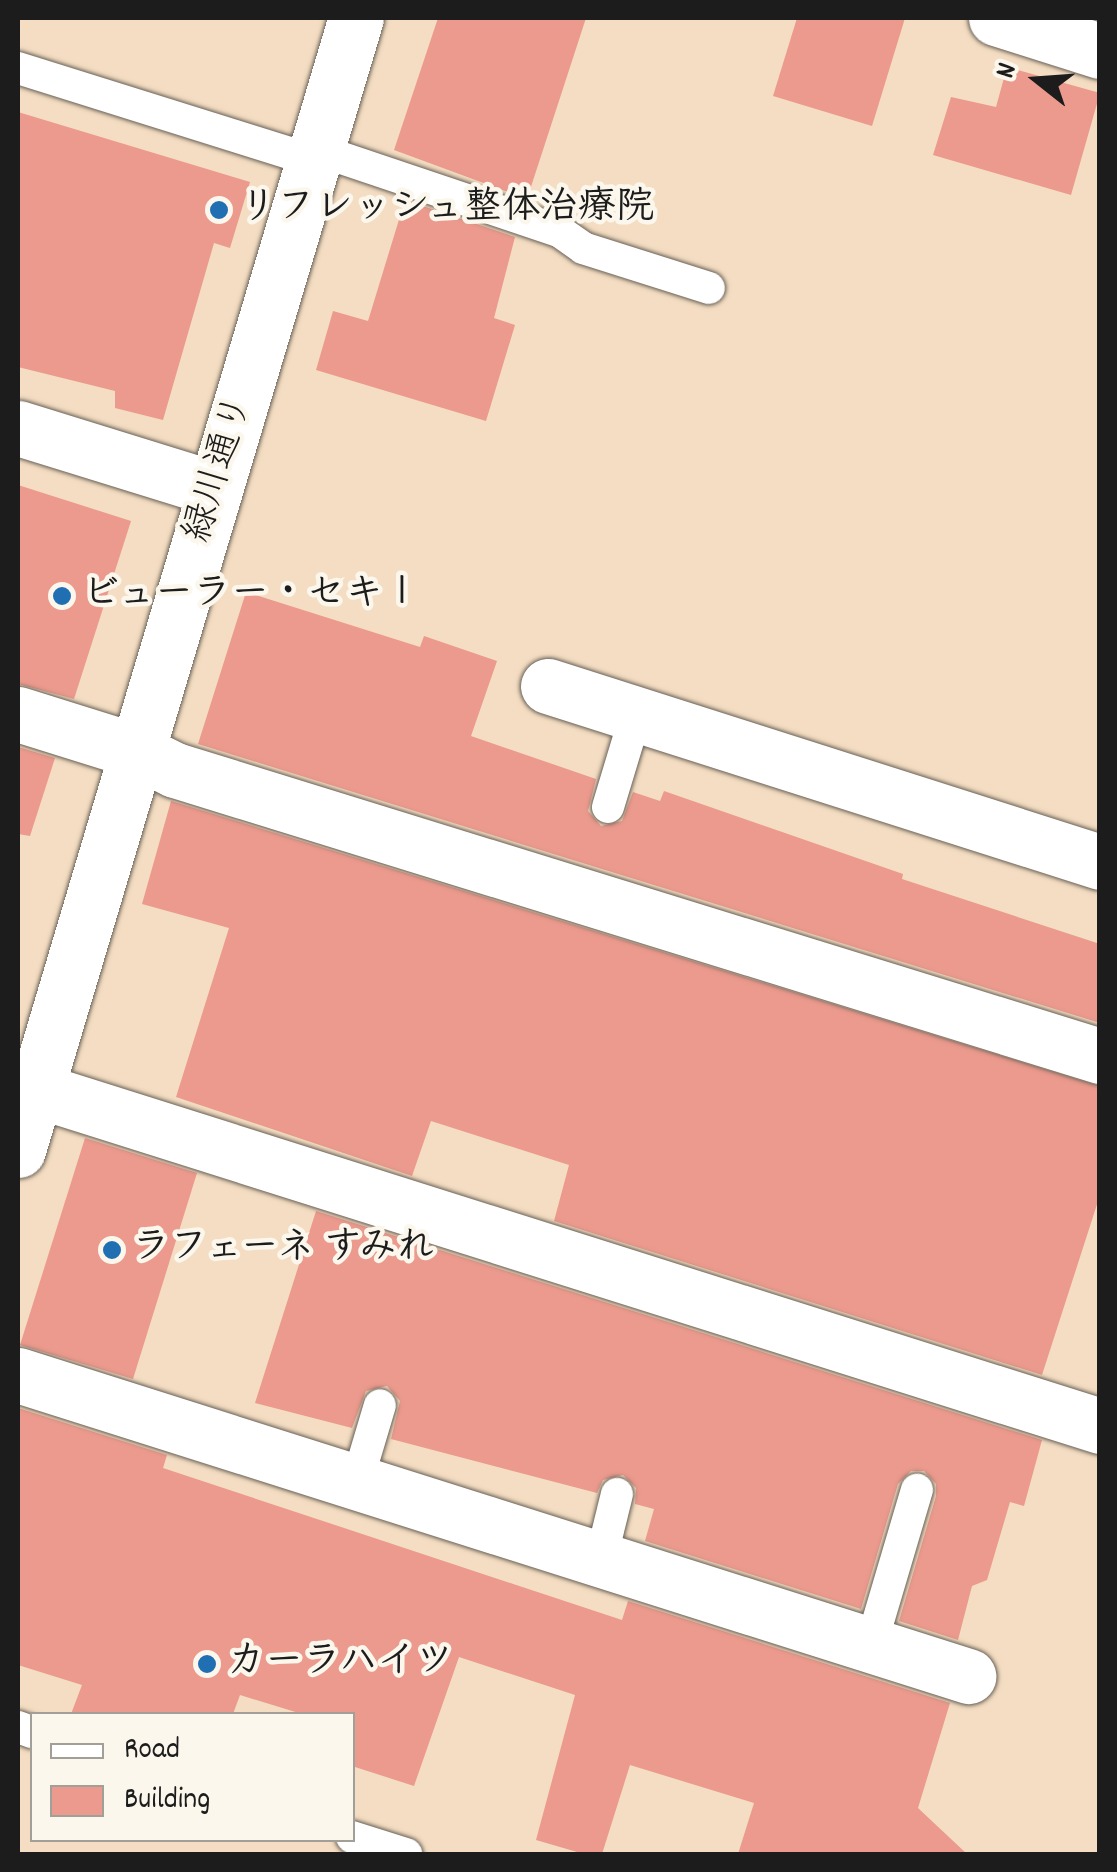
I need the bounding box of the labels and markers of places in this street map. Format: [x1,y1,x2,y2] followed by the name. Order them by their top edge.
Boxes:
[239,187,657,233] place label: リフレッシュ整体治療院
[208,199,230,221] marker: リフレッシュ整体治療院
[82,573,423,619] place label: ビューラー・セキⅠ
[51,585,73,607] marker: ビューラー・セキⅠ
[132,1227,442,1273] place label: ラフェーネ すみれ
[101,1239,123,1261] marker: ラフェーネ すみれ
[227,1641,455,1687] place label: カーラハイツ
[196,1653,218,1675] marker: カーラハイツ

